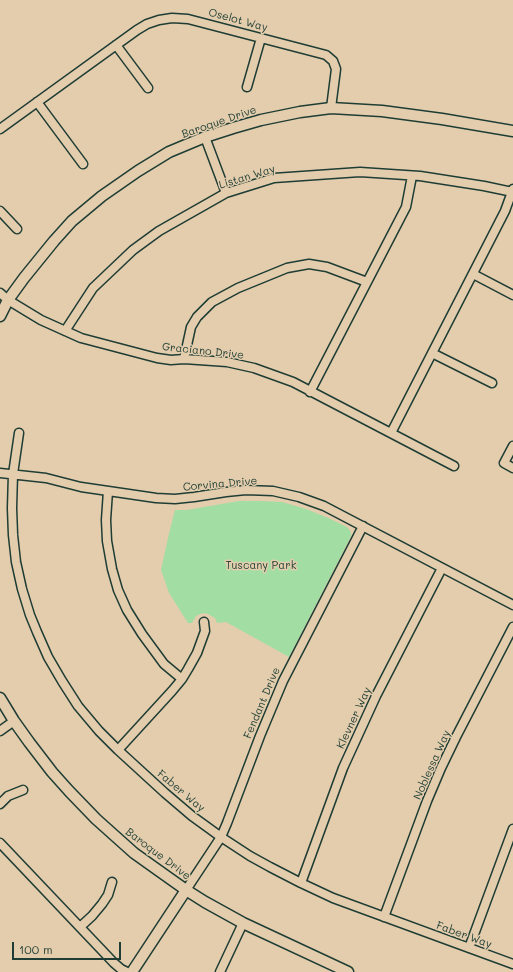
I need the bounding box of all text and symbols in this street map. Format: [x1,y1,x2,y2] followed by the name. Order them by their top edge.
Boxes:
[207,6,269,34] street label: Oselot Way
[180,103,258,141] street label: Baroque Drive
[217,162,277,192] street label: Listan Way
[161,340,245,362] street label: Graciano Drive
[182,474,258,494] street label: Corvina Drive
[225,559,297,573] park label: Tuscany Park
[241,665,283,741] street label: Fendant Drive
[334,685,374,751] street label: Klevner Way
[411,728,453,802] street label: Noblessa Way
[154,767,208,815] street label: Faber Way
[123,825,193,883] street label: Baroque Drive
[434,919,494,951] street label: Faber Way
[14,934,123,960] scale bar
[19,941,53,957] text: 100 m

